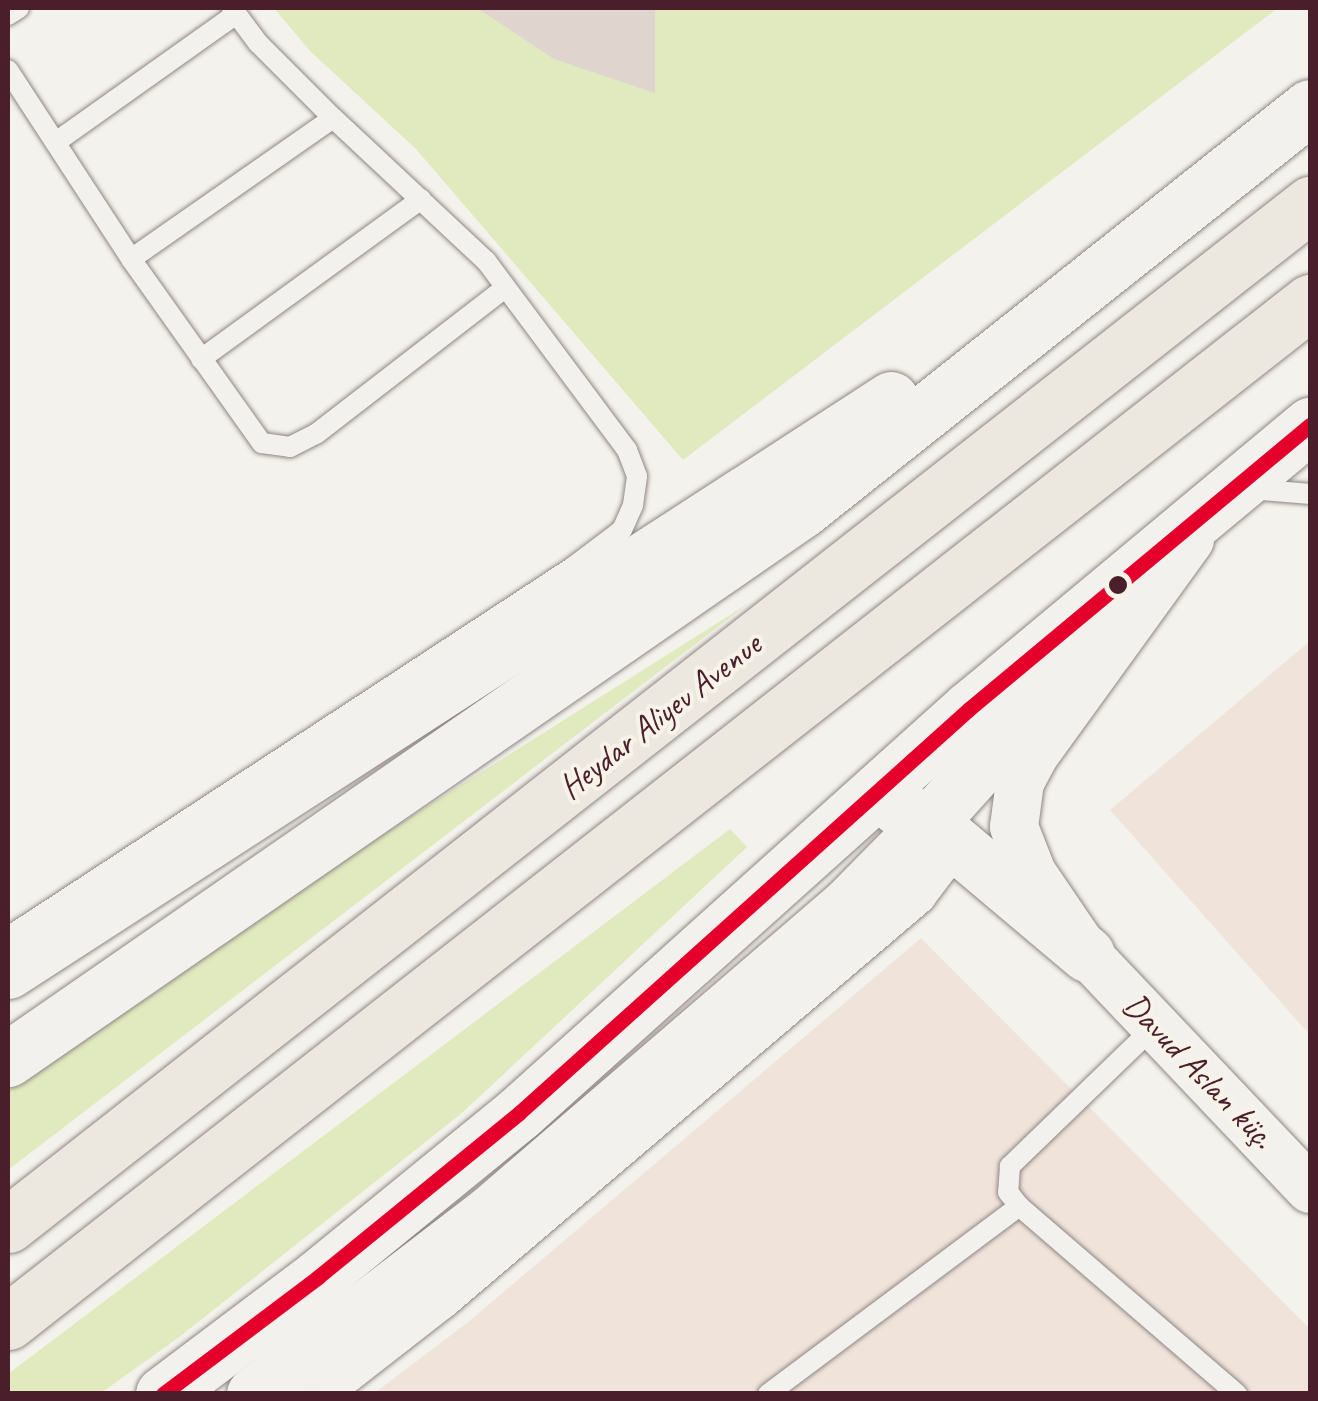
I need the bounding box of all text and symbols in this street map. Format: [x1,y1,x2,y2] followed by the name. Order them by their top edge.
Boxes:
[1108,575,1128,595] unlabelled marker
[550,624,770,808] street label: Heydar Aliyev Avenue
[1114,984,1284,1158] street label: Davud Aslan küç.

